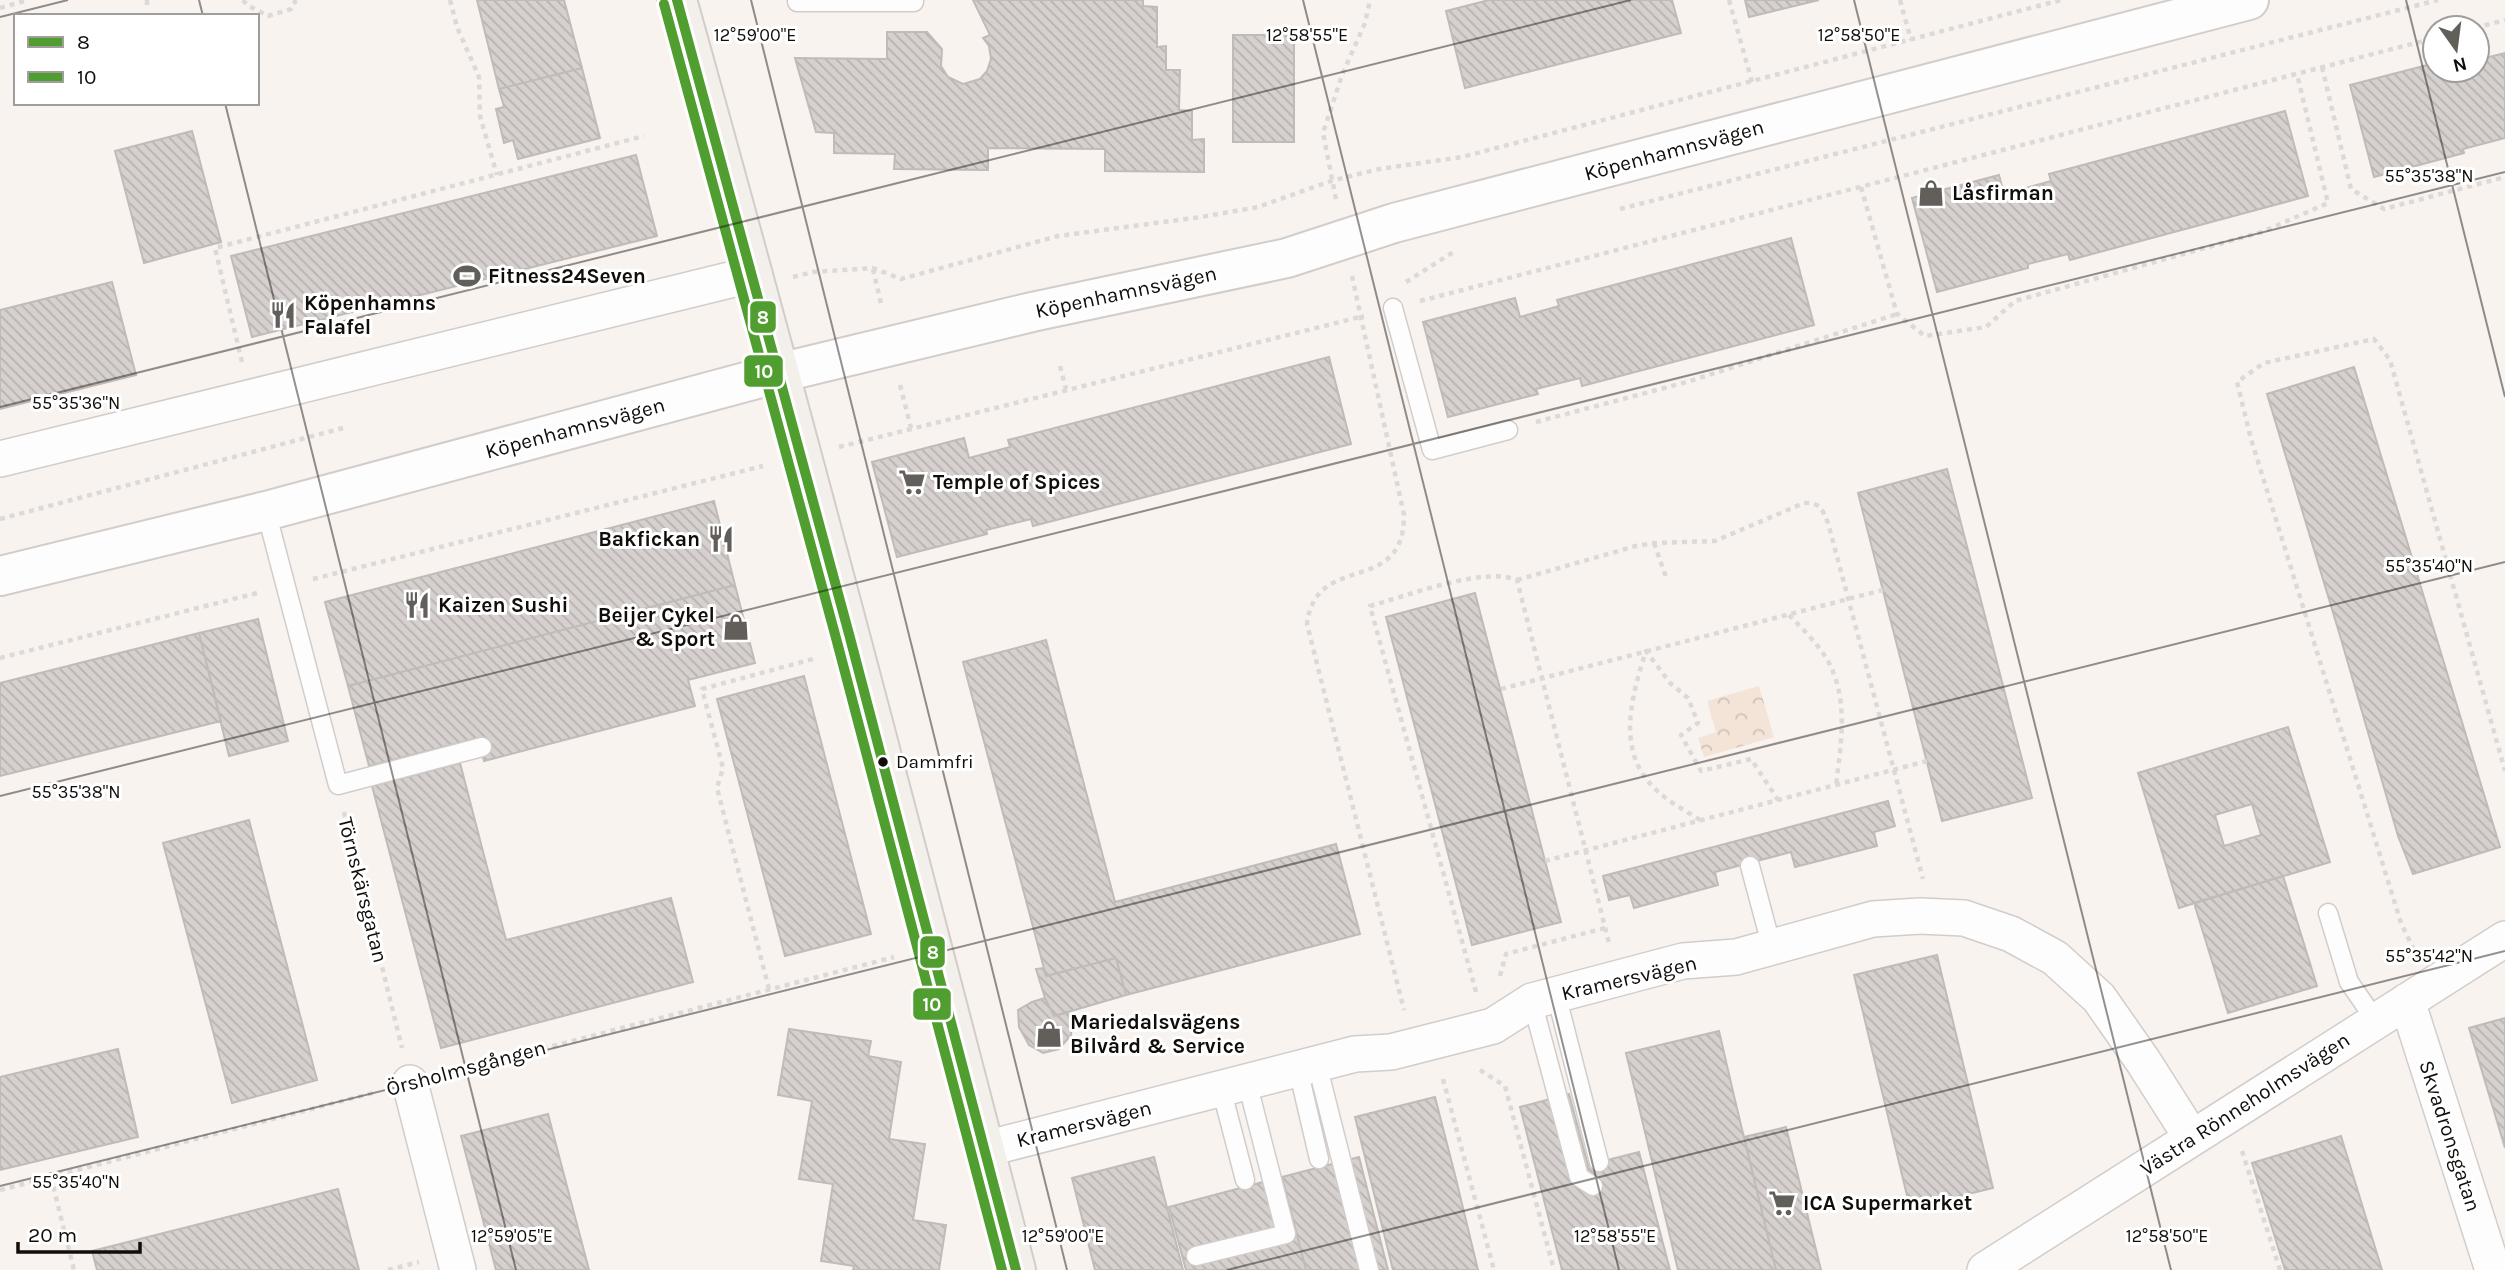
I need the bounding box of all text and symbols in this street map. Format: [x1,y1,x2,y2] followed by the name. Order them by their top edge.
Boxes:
[14,14,259,105] legend
[2421,14,2491,84] north arrow
[714,24,796,46] text: 12°59'00"E
[1266,24,1348,46] text: 12°58'55"E
[1818,24,1900,46] text: 12°58'50"E
[77,30,90,54] text: 8
[2451,52,2469,77] text: N
[77,65,96,89] text: 10
[1582,114,1766,186] street label: Köpenhamnsvägen
[2384,165,2474,187] text: 55°35'38"N
[1916,178,1946,208] shop icon: Låsfirman
[1952,181,2054,205] place label: Låsfirman
[452,261,482,291] sports icon: Fitness24Seven
[1033,261,1219,323] street label: Köpenhamnsvägen
[488,264,646,288] place label: Fitness24Seven
[304,291,436,339] place label: Köpenhamns Falafel
[268,300,298,330] restaurant icon: Köpenhamns Falafel
[749,300,777,334] line badge: 8
[757,307,769,329] text: 8
[743,354,784,388] line badge: 10
[755,361,773,383] text: 10
[32,392,120,414] text: 55°35'36"N
[483,392,667,464] street label: Köpenhamnsvägen
[897,467,927,497] supermarket icon: Temple of Spices
[933,470,1100,494] place label: Temple of Spices
[706,524,736,554] restaurant icon: Bakfickan
[598,527,700,551] place label: Bakfickan
[2385,555,2473,577] text: 55°35'40"N
[402,590,432,620] restaurant icon: Kaizen Sushi
[438,593,568,617] place label: Kaizen Sushi
[598,603,715,651] place label: Beijer Cykel & Sport
[721,612,751,642] shop icon: Beijer Cykel & Sport
[896,751,974,773] place label: Dammfri
[876,755,890,769] marker: Dammfri
[31,781,121,803] text: 55°35'38"N
[333,815,393,965] street label: Törnskärsgatan
[919,935,946,969] line badge: 8
[927,942,939,964] text: 8
[2385,945,2473,967] text: 55°35'42"N
[1559,951,1699,1005] street label: Kramersvägen
[912,987,952,1021] line badge: 10
[923,994,941,1016] text: 10
[1070,1010,1245,1058] place label: Mariedalsvägens Bilvård & Service
[1034,1019,1064,1049] shop icon: Mariedalsvägens Bilvård & Service
[2136,1027,2354,1181] street label: Västra Rönneholmsvägen
[384,1035,548,1101] street label: Örsholmsgången
[2414,1057,2486,1215] street label: Skvadronsgatan
[1014,1096,1154,1152] street label: Kramersvägen
[32,1171,120,1193] text: 55°35'40"N
[1767,1188,1797,1218] supermarket icon: ICA Supermarket
[1803,1191,1972,1215] place label: ICA Supermarket
[18,1210,140,1254] scale bar
[28,1223,77,1247] text: 20 m
[471,1225,553,1247] text: 12°59'05"E
[1022,1225,1104,1247] text: 12°59'00"E
[1574,1225,1656,1247] text: 12°58'55"E
[2126,1225,2208,1247] text: 12°58'50"E

